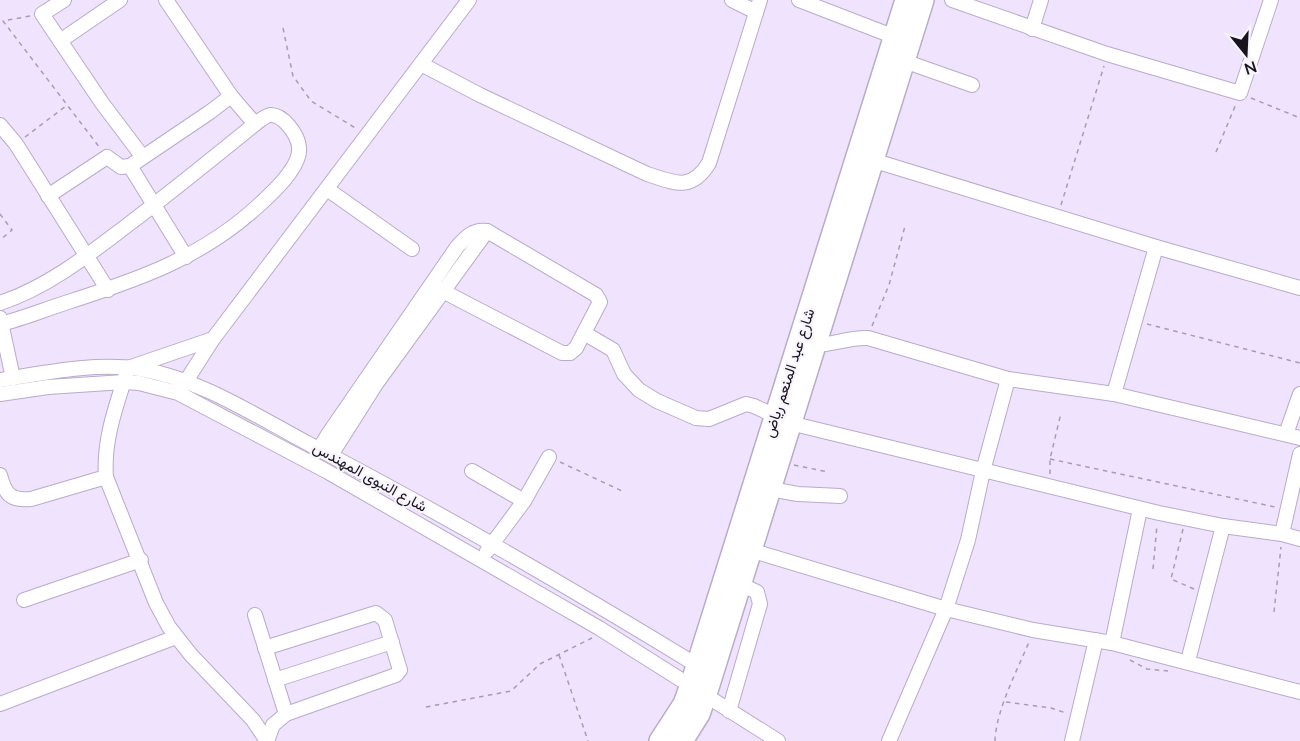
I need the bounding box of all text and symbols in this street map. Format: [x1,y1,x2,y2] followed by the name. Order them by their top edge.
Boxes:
[1216,24,1276,84] north arrow
[1241,55,1259,80] text: N
[759,306,820,440] street label: شارع عبد المنعم رياض
[309,437,431,518] street label: شارع النبوى المهندس

